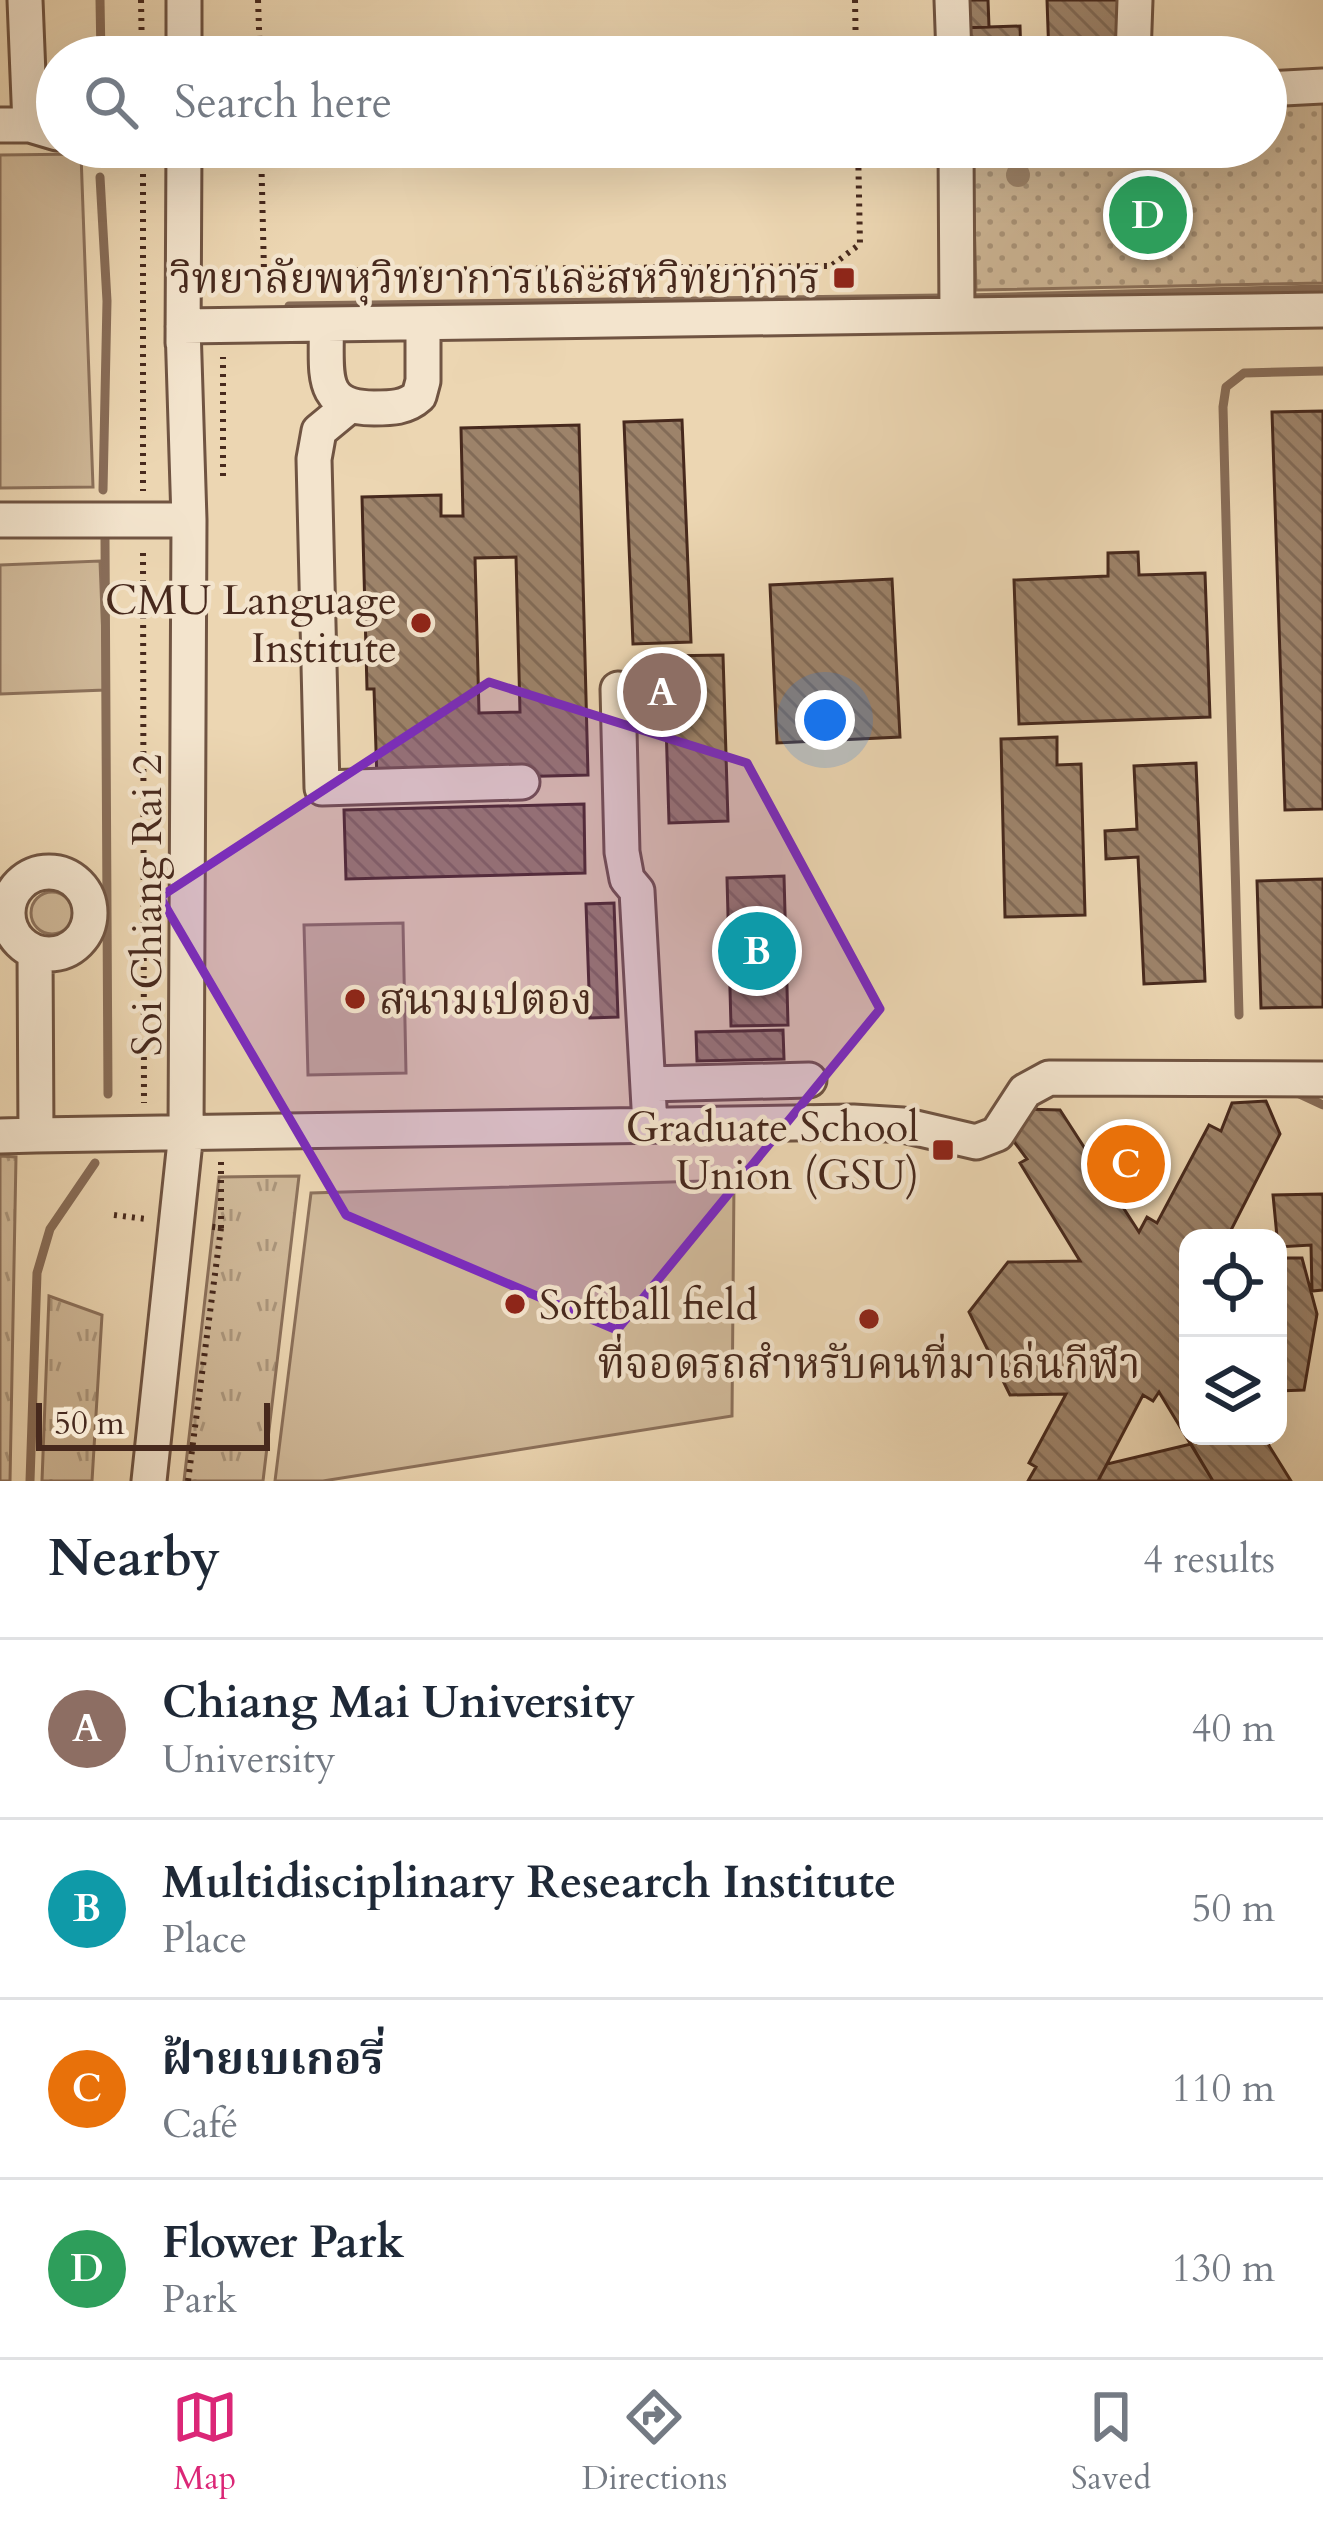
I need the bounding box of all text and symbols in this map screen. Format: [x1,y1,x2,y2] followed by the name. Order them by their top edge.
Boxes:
[36,36,1287,168] search box
[78,69,144,135] icon: search
[174,72,392,133] text: Search here
[1109,170,1187,260] pin: D
[170,251,820,308] place label: วิทยาลัยพหุวิทยาการและสหวิทยาการ
[831,265,857,291] marker: วิทยาลัยพหุวิทยาการและสหวิทยาการ
[105,572,397,677] place label: CMU Language Institute
[408,610,434,636] marker: CMU Language Institute
[623,647,701,737] pin: A
[795,690,855,750] your location
[119,754,176,1056] street label: Soi Chiang Rai 2
[718,906,796,996] pin: B
[379,972,592,1029] place label: สนามเปตอง
[342,986,368,1012] marker: สนามเปตอง
[626,1099,919,1204] place label: Graduate School Union (GSU)
[1087,1119,1165,1209] pin: C
[930,1137,956,1163] marker: Graduate School Union (GSU)
[1179,1229,1287,1445] map controls
[1179,1229,1287,1337] button: locate
[539,1277,758,1334] place label: Softball field
[502,1291,528,1317] marker: Softball field
[856,1306,882,1332] marker: ที่จอดรถสำหรับคนที่มาเล่นกีฬา
[598,1333,1140,1393] place label: ที่จอดรถสำหรับคนที่มาเล่นกีฬา
[1179,1337,1287,1445] button: layers
[36,1397,270,1450] scale bar
[54,1401,125,1446] text: 50 m
[48,1524,220,1594] text: Nearby
[1143,1533,1275,1586] text: 4 results
[162,1672,635,1733] text: Chiang Mai University
[72,1702,102,1755] text: A
[1192,1702,1275,1755] text: 40 m
[162,1733,336,1786] text: University
[162,1852,896,1913] text: Multidisciplinary Research Institute
[73,1882,101,1935] text: B
[1192,1882,1275,1935] text: 50 m
[162,1913,247,1966] text: Place
[162,2029,384,2090] text: ฝ้ายเบเกอรี่
[72,2062,102,2115] text: C
[1172,2062,1275,2115] text: 110 m
[162,2098,238,2151] text: Café
[162,2212,404,2273] text: Flower Park
[70,2242,104,2295] text: D
[1172,2242,1275,2295] text: 130 m
[162,2273,237,2326] text: Park
[172,2384,238,2501] tab: Map
[582,2384,727,2501] tab: Directions
[1071,2384,1151,2501] tab: Saved

